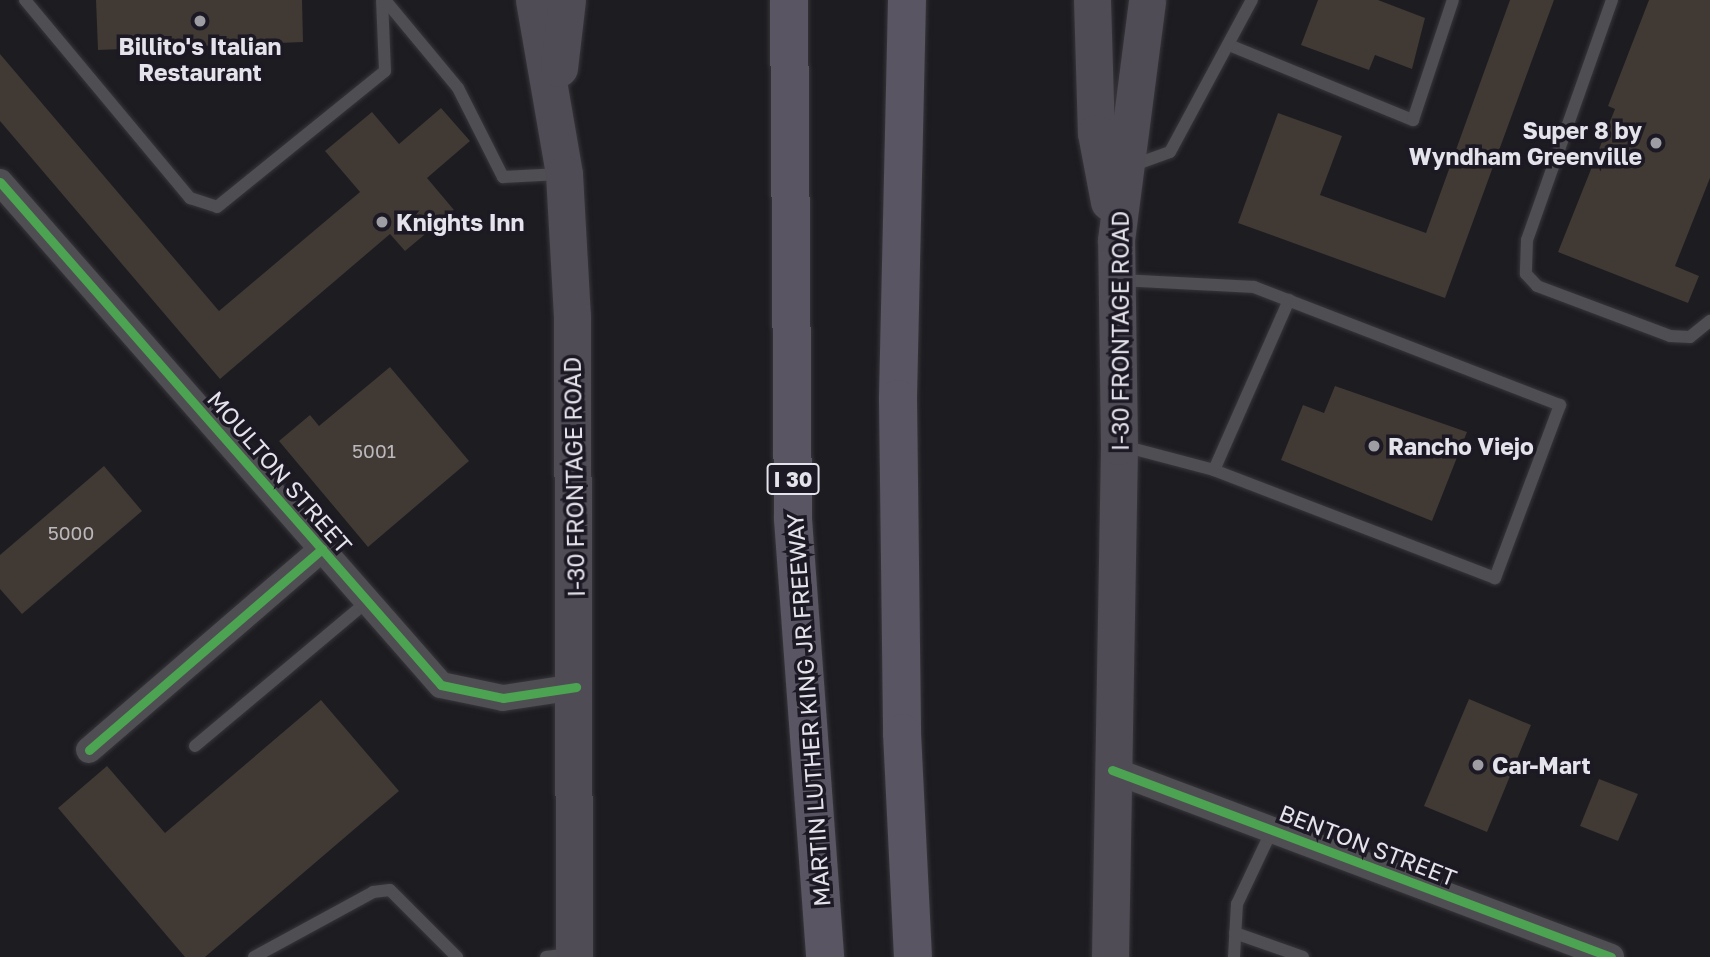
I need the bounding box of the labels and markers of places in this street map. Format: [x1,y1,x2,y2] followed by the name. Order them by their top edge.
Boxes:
[192,13,208,29] marker: Billito's Italian Restaurant
[119,32,281,86] place label: Billito's Italian Restaurant
[1409,116,1642,170] place label: Super 8 by Wyndham Greenville
[1648,135,1664,151] marker: Super 8 by Wyndham Greenville
[396,208,524,236] place label: Knights Inn
[374,214,390,230] marker: Knights Inn
[1388,432,1534,460] place label: Rancho Viejo
[1366,438,1382,454] marker: Rancho Viejo
[1492,751,1591,779] place label: Car-Mart
[1470,757,1486,773] marker: Car-Mart

